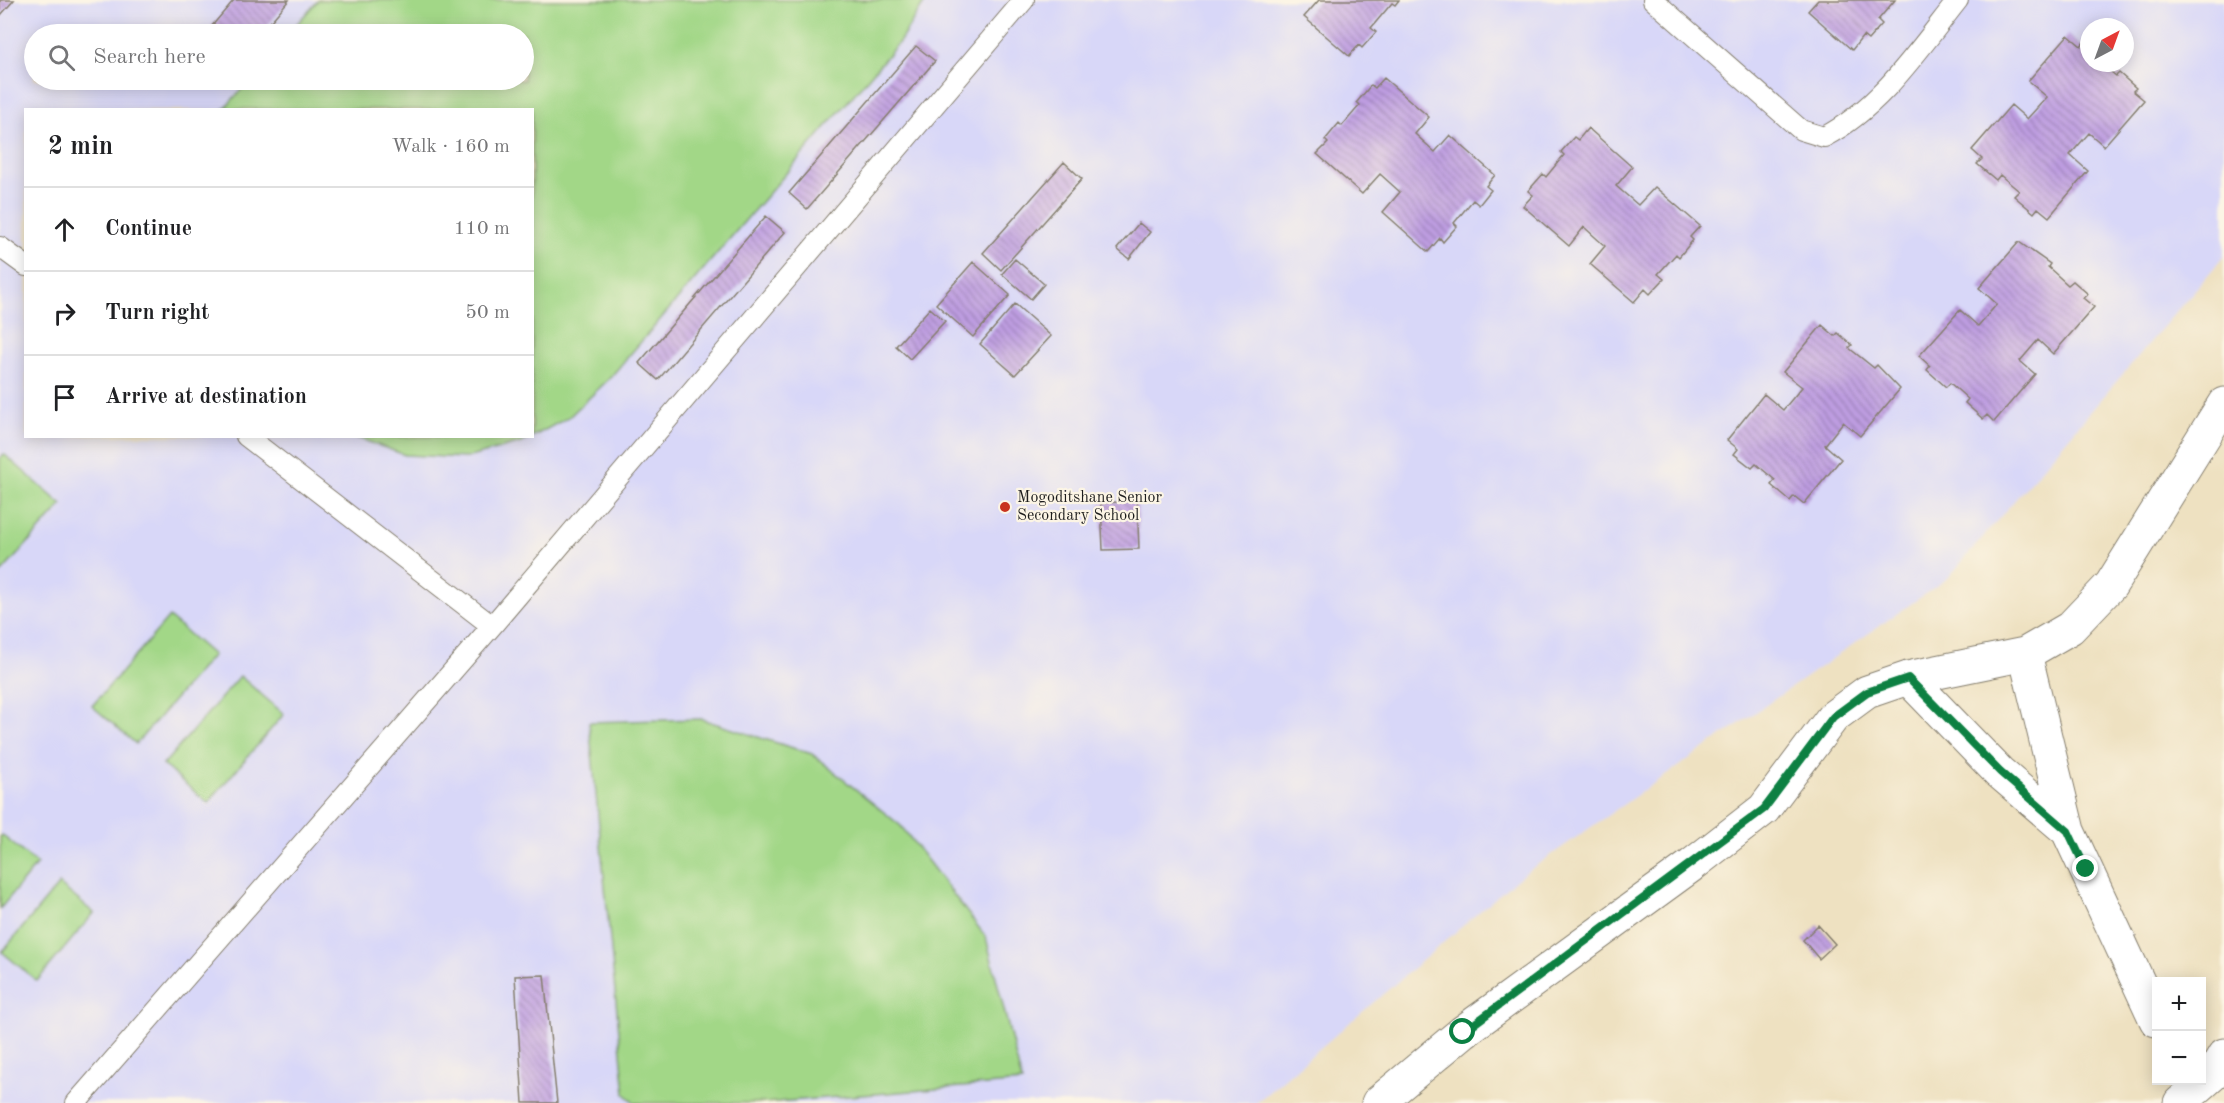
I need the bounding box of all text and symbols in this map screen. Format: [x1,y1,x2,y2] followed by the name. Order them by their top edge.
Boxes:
[2080,18,2134,72] north arrow
[24,24,534,90] search box
[45,41,78,74] icon: search
[93,46,206,68] text: Search here
[48,134,113,160] text: 2 min
[391,137,510,157] text: Walk · 160 m
[48,213,81,246] icon: ahead
[105,218,192,240] text: Continue
[454,219,510,239] text: 110 m
[48,297,81,330] icon: right
[105,302,209,324] text: Turn right
[465,303,510,323] text: 50 m
[48,381,81,414] icon: arrive
[105,386,307,408] text: Arrive at destination
[1017,490,1162,524] place label: Mogoditshane Senior Secondary School
[998,500,1012,514] marker: Mogoditshane Senior Secondary School
[2072,855,2098,881] route end
[2152,977,2206,1085] map controls
[2152,977,2206,1031] button: +
[1449,1018,1475,1044] route start
[2152,1031,2206,1085] button: −

